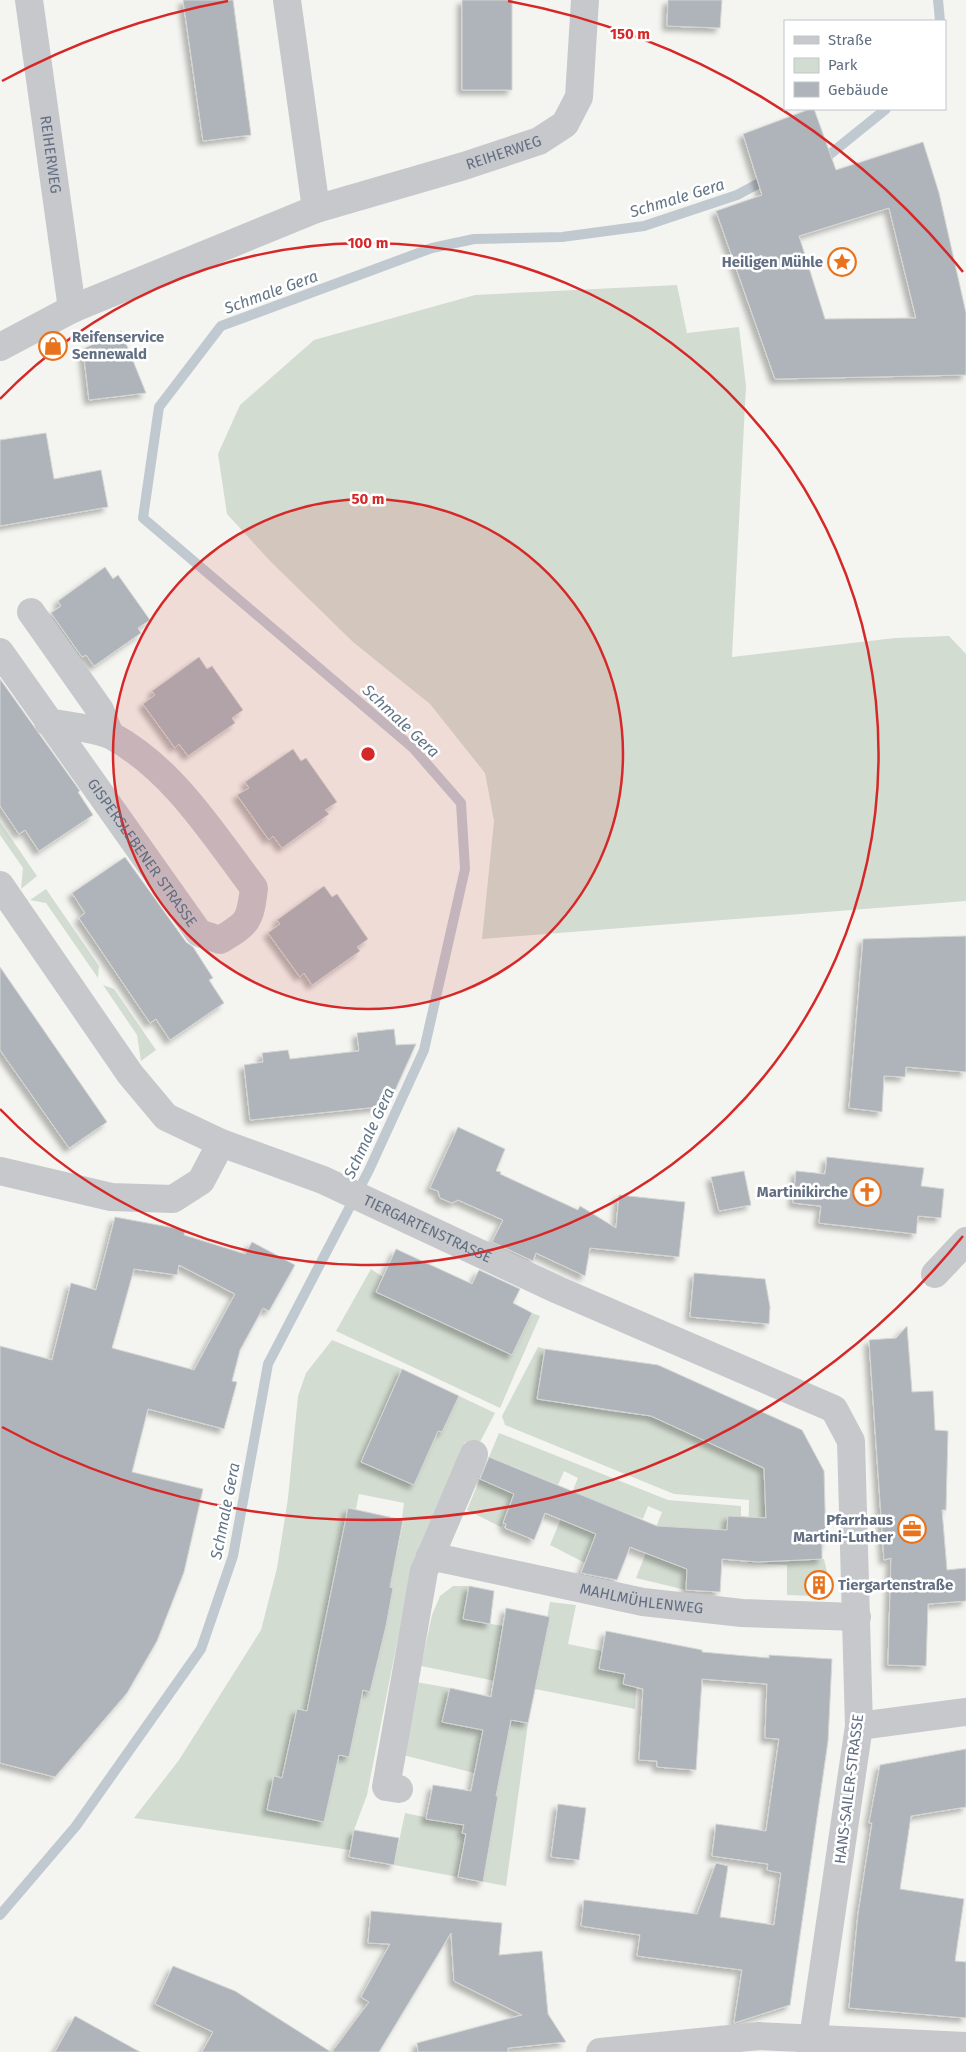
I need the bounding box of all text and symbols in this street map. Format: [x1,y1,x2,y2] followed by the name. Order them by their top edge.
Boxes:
[784,20,946,110] legend
[610,25,650,43] text: 150 m
[828,31,872,49] text: Straße
[828,56,858,74] text: Park
[828,81,888,99] text: Gebäude
[36,114,65,195] street label: REIHERWEG
[464,132,544,174] street label: REIHERWEG
[626,175,727,222] water label: Schmale Gera
[348,234,388,252] text: 100 m
[827,247,857,277] place icon: Heiligen Mühle
[722,253,823,271] place label: Heiligen Mühle
[221,266,320,318] water label: Schmale Gera
[72,328,164,363] place label: Reifenservice Sennewald
[38,331,68,361] shop icon: Reifenservice Sennewald
[351,490,385,508] text: 50 m
[358,680,443,761] water label: Schmale Gera
[359,745,377,763] centre of rings
[84,775,201,930] street label: GISPERSLEBENER STRASSE
[339,1085,398,1182] water label: Schmale Gera
[852,1177,882,1207] church icon: Martinikirche
[757,1183,848,1201] place label: Martinikirche
[360,1191,494,1267] street label: TIERGARTENSTRASSE
[206,1461,244,1562] water label: Schmale Gera
[793,1511,894,1546] place label: Pfarrhaus Martini-Luther
[897,1514,927,1544] office icon: Pfarrhaus Martini-Luther
[804,1570,834,1600] building icon: Tiergartenstraße
[838,1576,953,1594] place label: Tiergartenstraße
[578,1580,704,1618] street label: MAHLMÜHLENWEG
[831,1713,867,1865] street label: HANS-SAILER-STRASSE

